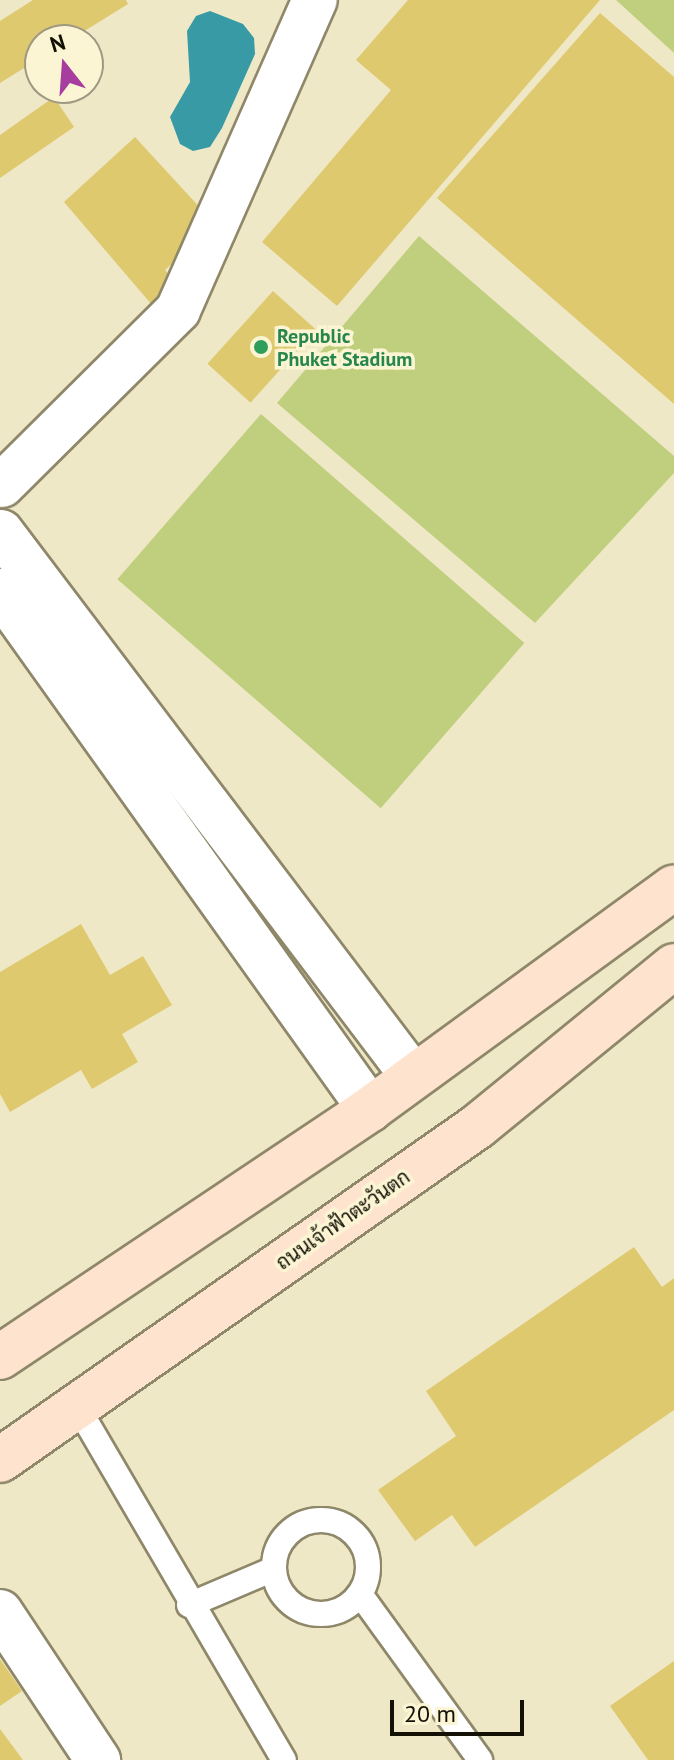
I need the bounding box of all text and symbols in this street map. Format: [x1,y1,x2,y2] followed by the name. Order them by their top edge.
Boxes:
[24,24,104,104] north arrow
[47,27,69,58] text: N
[277,324,412,371] place label: Republic Phuket Stadium
[252,338,270,356] marker: Republic Phuket Stadium
[272,1165,414,1275] street label: ถนนเจ้าฟ้าตะวันตก
[394,1684,528,1734] scale bar
[404,1698,456,1729] text: 20 m

